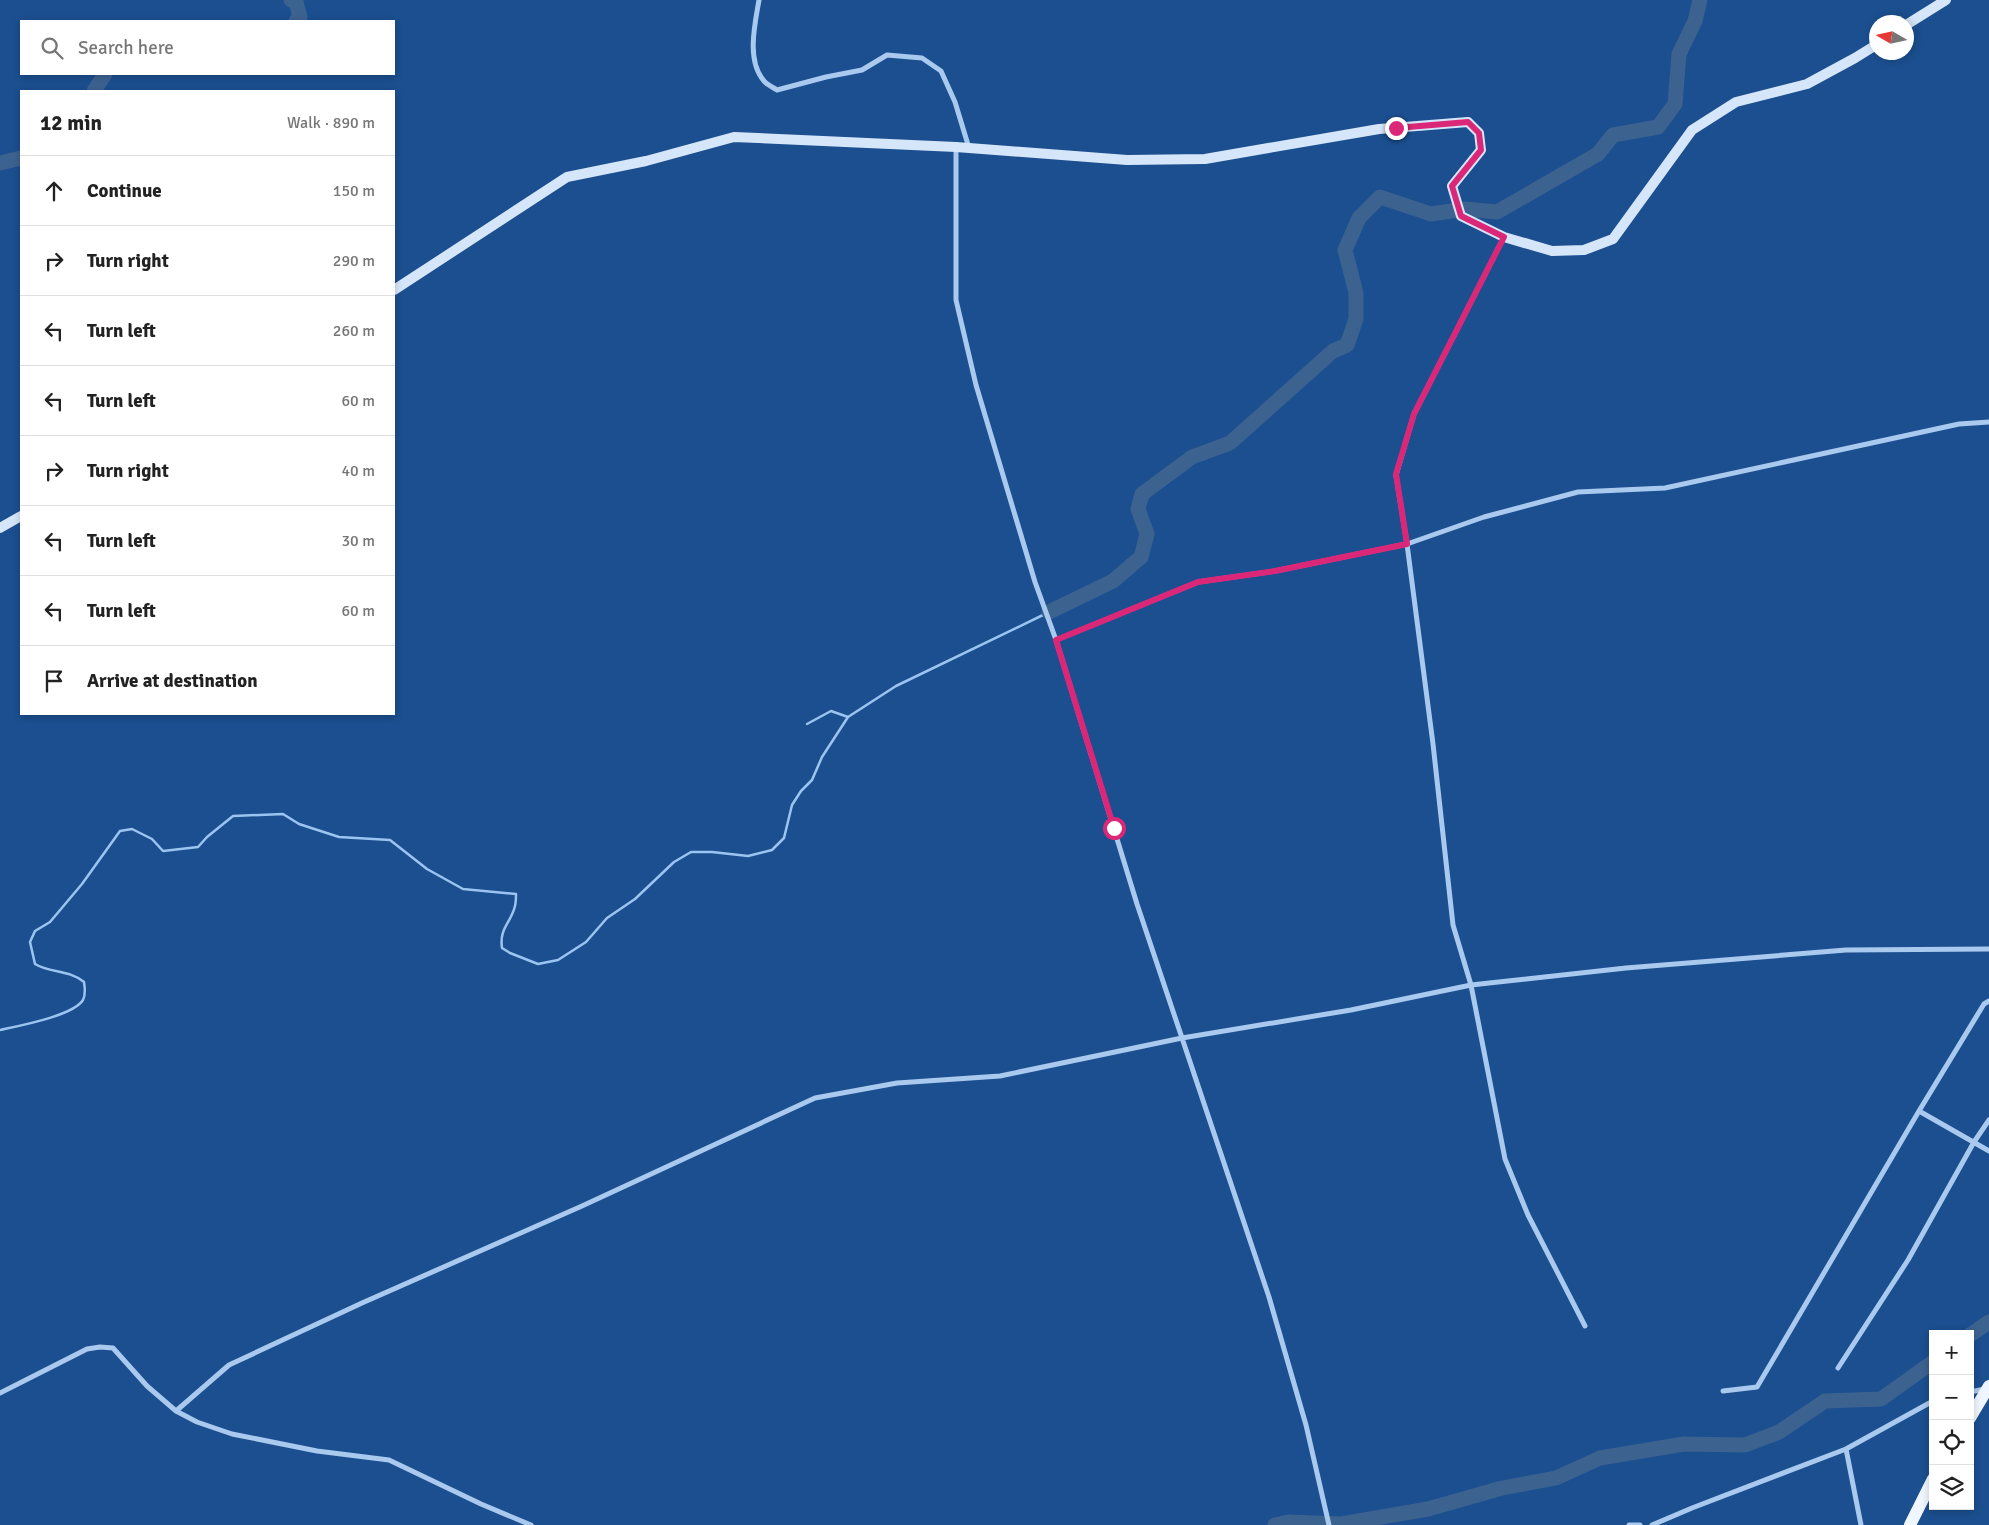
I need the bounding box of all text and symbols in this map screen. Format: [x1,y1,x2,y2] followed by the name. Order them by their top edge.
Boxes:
[1869,15,1914,60] north arrow
[20,20,395,75] search box
[38,34,66,62] icon: search
[78,36,174,60] text: Search here
[40,110,102,136] text: 12 min
[287,113,375,133] text: Walk · 890 m
[1385,117,1408,140] route end
[40,177,68,205] icon: ahead
[87,179,162,203] text: Continue
[333,181,375,201] text: 150 m
[40,247,68,275] icon: right
[87,249,169,273] text: Turn right
[333,251,375,271] text: 290 m
[40,317,68,345] icon: left
[87,319,156,343] text: Turn left
[333,321,375,341] text: 260 m
[40,387,68,415] icon: left
[87,389,156,413] text: Turn left
[341,391,375,411] text: 60 m
[40,457,68,485] icon: right
[87,459,169,483] text: Turn right
[341,461,375,481] text: 40 m
[40,527,68,555] icon: left
[87,529,156,553] text: Turn left
[341,531,375,551] text: 30 m
[40,597,68,625] icon: left
[87,599,156,623] text: Turn left
[341,601,375,621] text: 60 m
[40,667,68,695] icon: arrive
[87,669,258,693] text: Arrive at destination
[1103,817,1126,840] route start
[1929,1330,1974,1510] map controls
[1929,1330,1974,1375] button: +
[1929,1375,1974,1420] button: −
[1929,1420,1974,1465] button: locate
[1929,1465,1974,1510] button: layers

